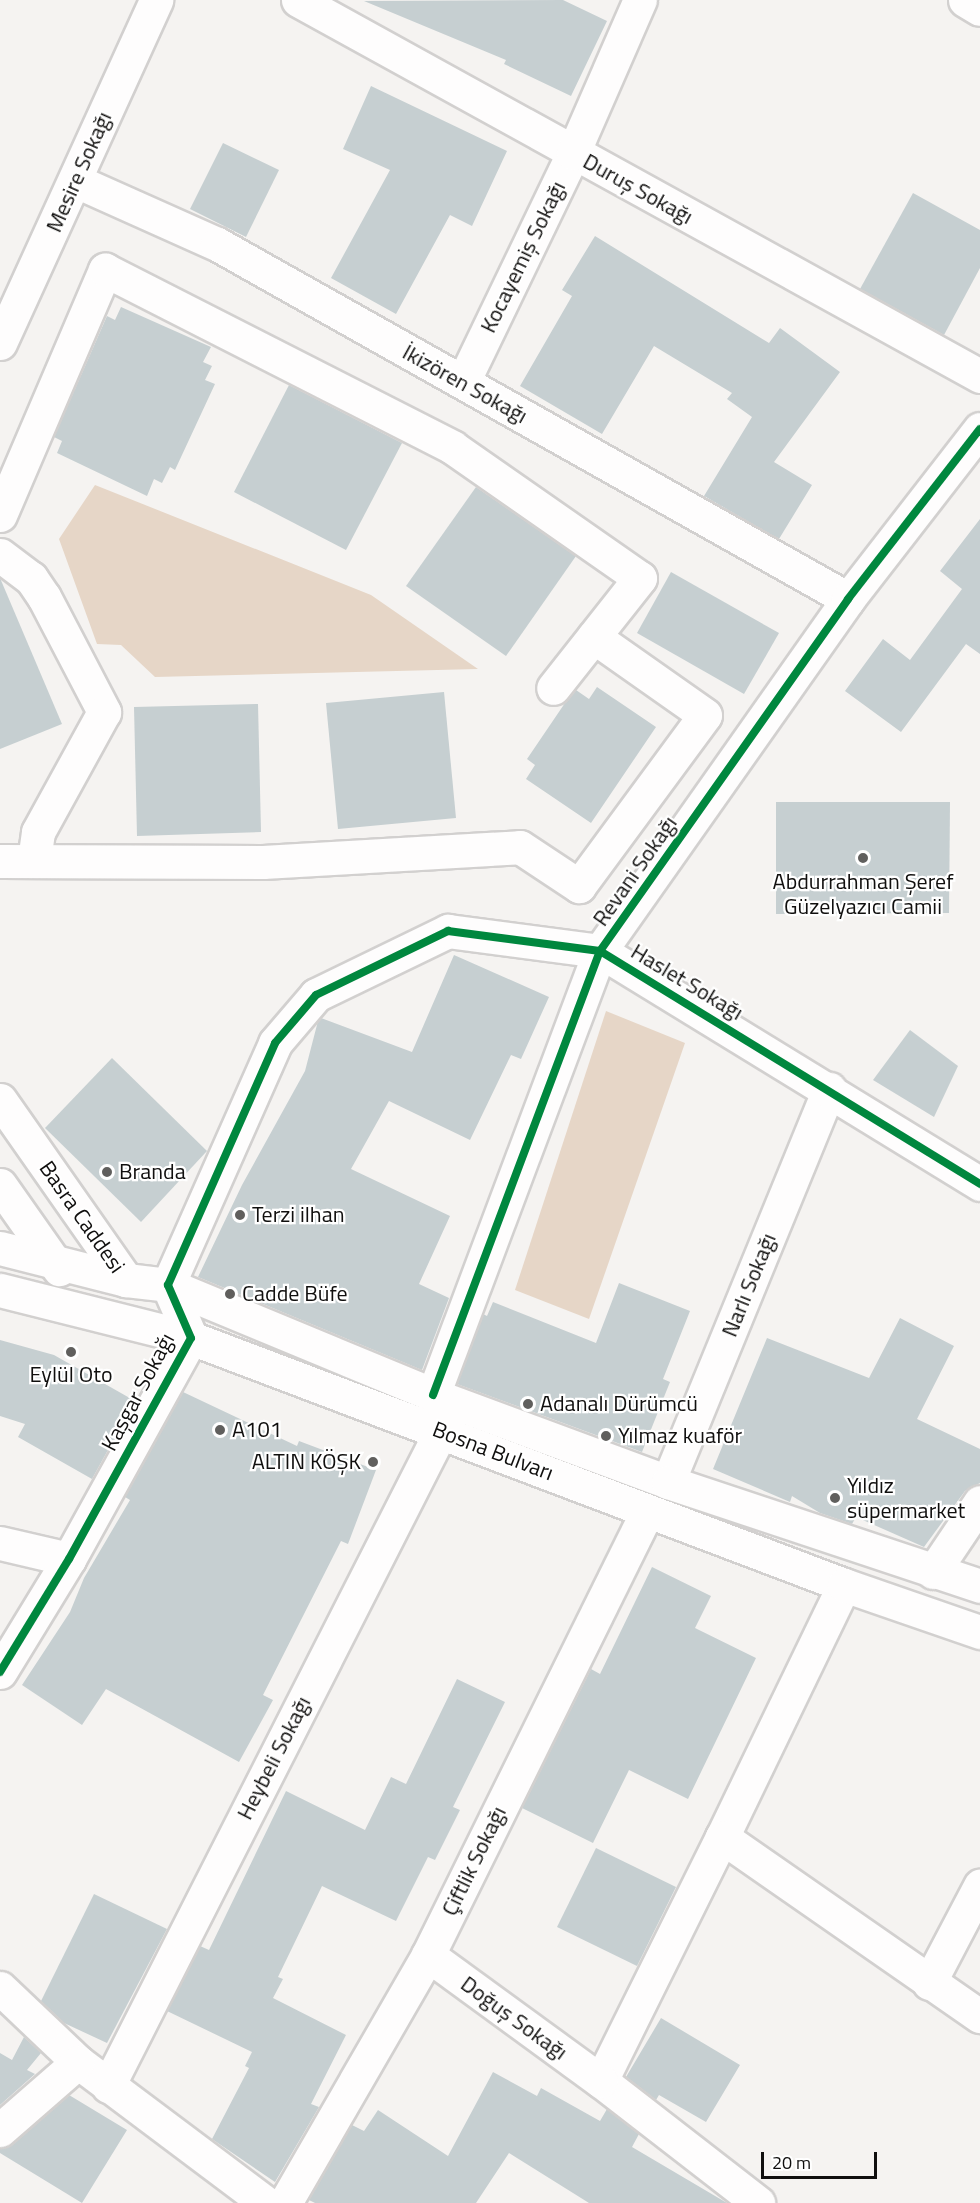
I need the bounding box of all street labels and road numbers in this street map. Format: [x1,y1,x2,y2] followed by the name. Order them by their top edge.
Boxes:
[41,108,117,236] street label: Mesire Sokağı
[579,148,697,230] street label: Duruş Sokağı
[475,177,571,337] street label: Kocayemiş Sokağı
[398,339,532,429] street label: İkizören Sokağı
[587,811,683,931] street label: Revani Sokağı
[626,938,748,1026] street label: Haslet Sokağı
[34,1156,130,1278] street label: Basra Caddesi
[716,1229,782,1341] street label: Narlı Sokağı
[96,1329,180,1455] street label: Kaşgar Sokağı
[429,1416,557,1486] street label: Bosna Bulvarı
[232,1692,316,1824] street label: Heybeli Sokağı
[436,1802,512,1920] street label: Çiftlik Sokağı
[456,1971,572,2065] street label: Doğuş Sokağı

